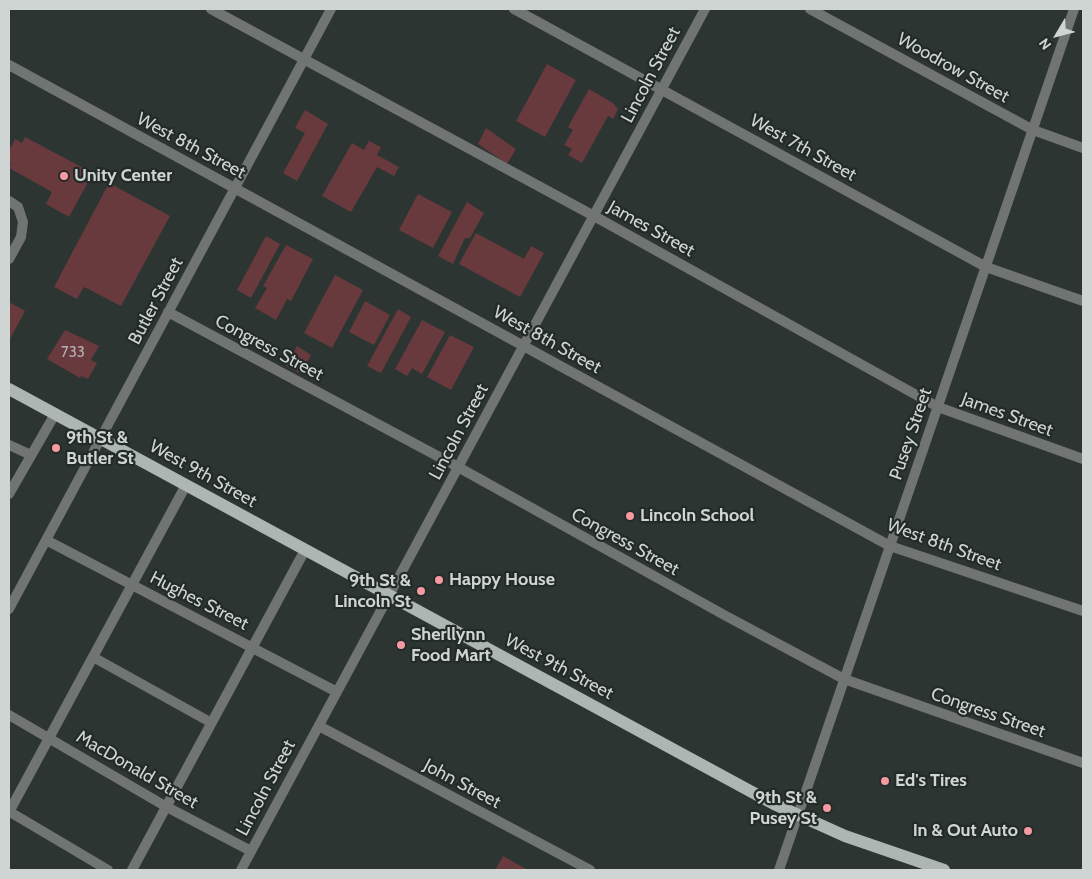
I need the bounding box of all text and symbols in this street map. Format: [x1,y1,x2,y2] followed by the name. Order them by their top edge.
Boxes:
[1032,10,1082,60] north arrow
[617,23,685,127] street label: Lincoln Street
[893,28,1013,108] street label: Woodrow Street
[1035,35,1055,53] text: N
[133,108,249,184] street label: West 8th Street
[746,110,860,186] street label: West 7th Street
[74,165,172,187] place label: Unity Center
[58,170,70,182] marker: Unity Center
[604,196,698,262] street label: James Street
[124,254,188,348] street label: Butler Street
[489,301,605,379] street label: West 8th Street
[211,310,327,386] street label: Congress Street
[61,344,85,362] house number: 733
[425,380,493,484] street label: Lincoln Street
[885,385,937,483] street label: Pusey Street
[958,388,1056,442] street label: James Street
[66,427,134,469] place label: 9th St & Butler St
[146,436,260,512] street label: West 9th Street
[50,442,62,454] marker: 9th St & Butler St
[567,504,683,580] street label: Congress Street
[640,505,754,527] place label: Lincoln School
[624,510,636,522] marker: Lincoln School
[884,514,1004,576] street label: West 8th Street
[146,567,252,635] street label: Hughes Street
[449,569,555,591] place label: Happy House
[334,570,411,612] place label: 9th St & Lincoln St
[433,574,445,586] marker: Happy House
[415,585,427,597] marker: 9th St & Lincoln St
[411,624,491,666] place label: Sherllynn Food Mart
[501,629,617,705] street label: West 9th Street
[395,639,407,651] marker: Sherllynn Food Mart
[928,683,1048,743] street label: Congress Street
[72,726,202,814] street label: MacDonald Street
[232,736,300,840] street label: Lincoln Street
[420,755,504,813] street label: John Street
[895,770,967,792] place label: Ed's Tires
[879,775,891,787] marker: Ed's Tires
[750,787,817,830] place label: 9th St & Pusey St
[821,802,833,814] marker: 9th St & Pusey St
[913,820,1018,842] place label: In & Out Auto
[1022,825,1034,837] marker: In & Out Auto

